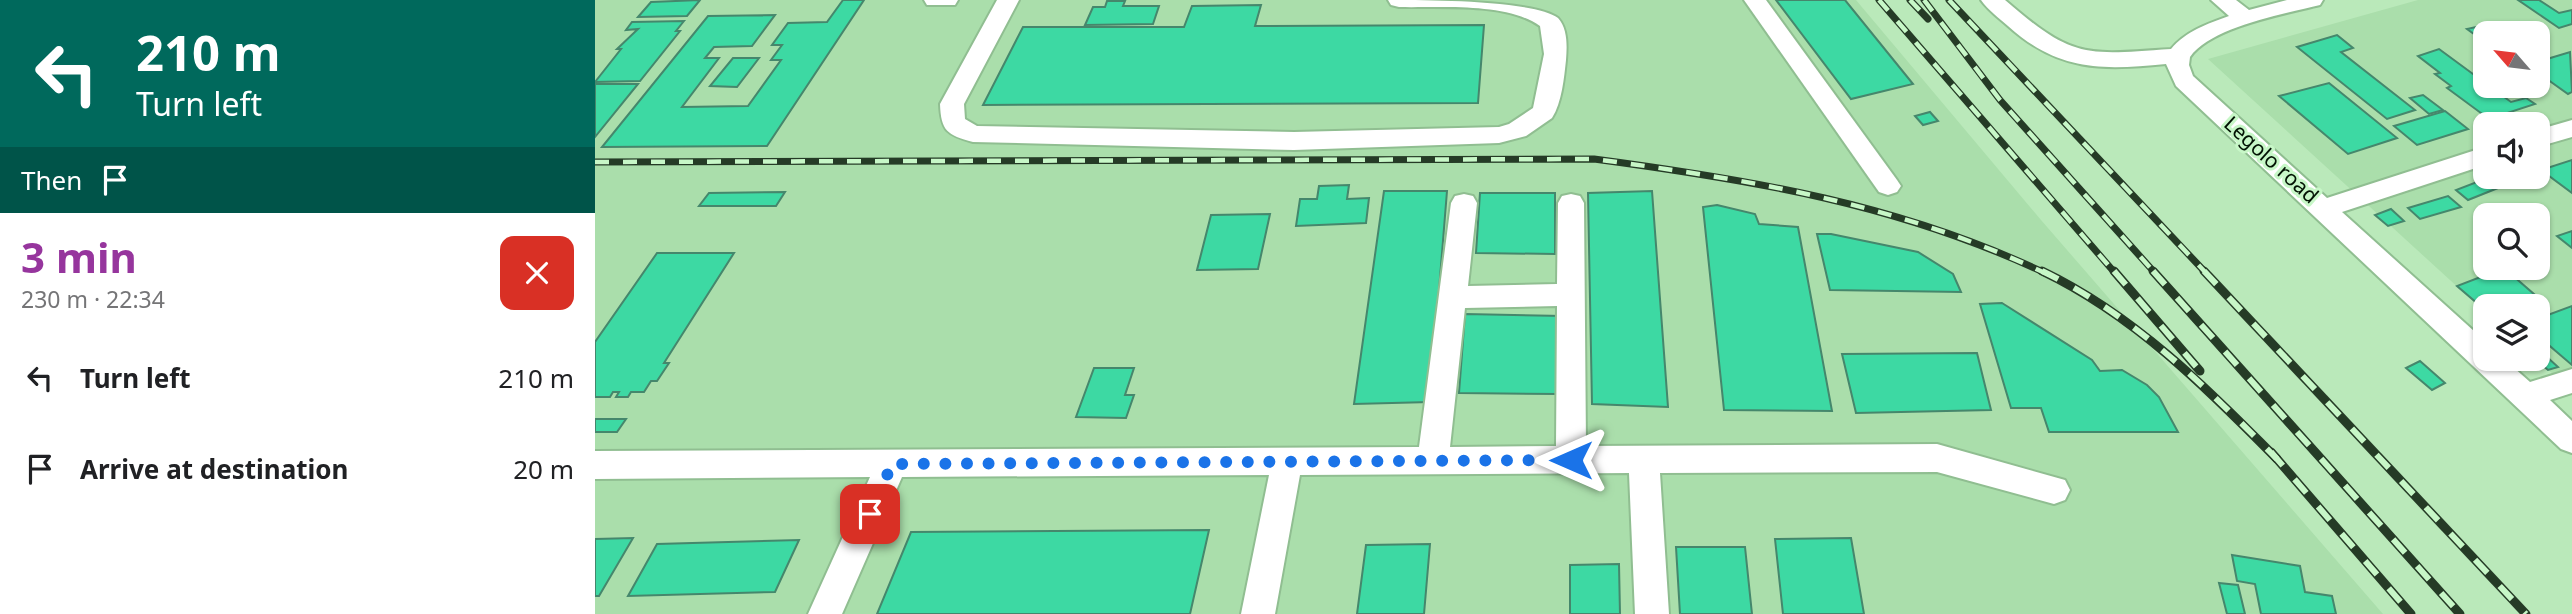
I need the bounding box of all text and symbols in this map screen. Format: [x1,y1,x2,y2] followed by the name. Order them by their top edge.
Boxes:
[136,19,281,85] text: 210 m
[2473,21,2550,98] north arrow
[2473,21,2550,371] map controls
[21,28,112,119] icon: left
[136,82,262,125] text: Turn left
[2219,109,2325,209] street label: Legolo road
[2473,112,2550,189] button: sound
[96,161,134,199] icon: arrive
[21,162,82,198] text: Then
[2473,203,2550,280] button: search
[21,228,137,285] text: 3 min
[500,236,574,310] button: close
[21,283,165,315] text: 230 m · 22:34
[2473,294,2550,371] button: layers
[21,359,59,397] icon: left
[80,360,191,396] text: Turn left
[498,360,574,396] text: 210 m
[1534,423,1608,497] position arrow
[21,450,59,488] icon: arrive
[80,451,349,487] text: Arrive at destination
[513,451,574,487] text: 20 m
[840,484,900,544] pin
[851,495,889,533] icon: arrive

